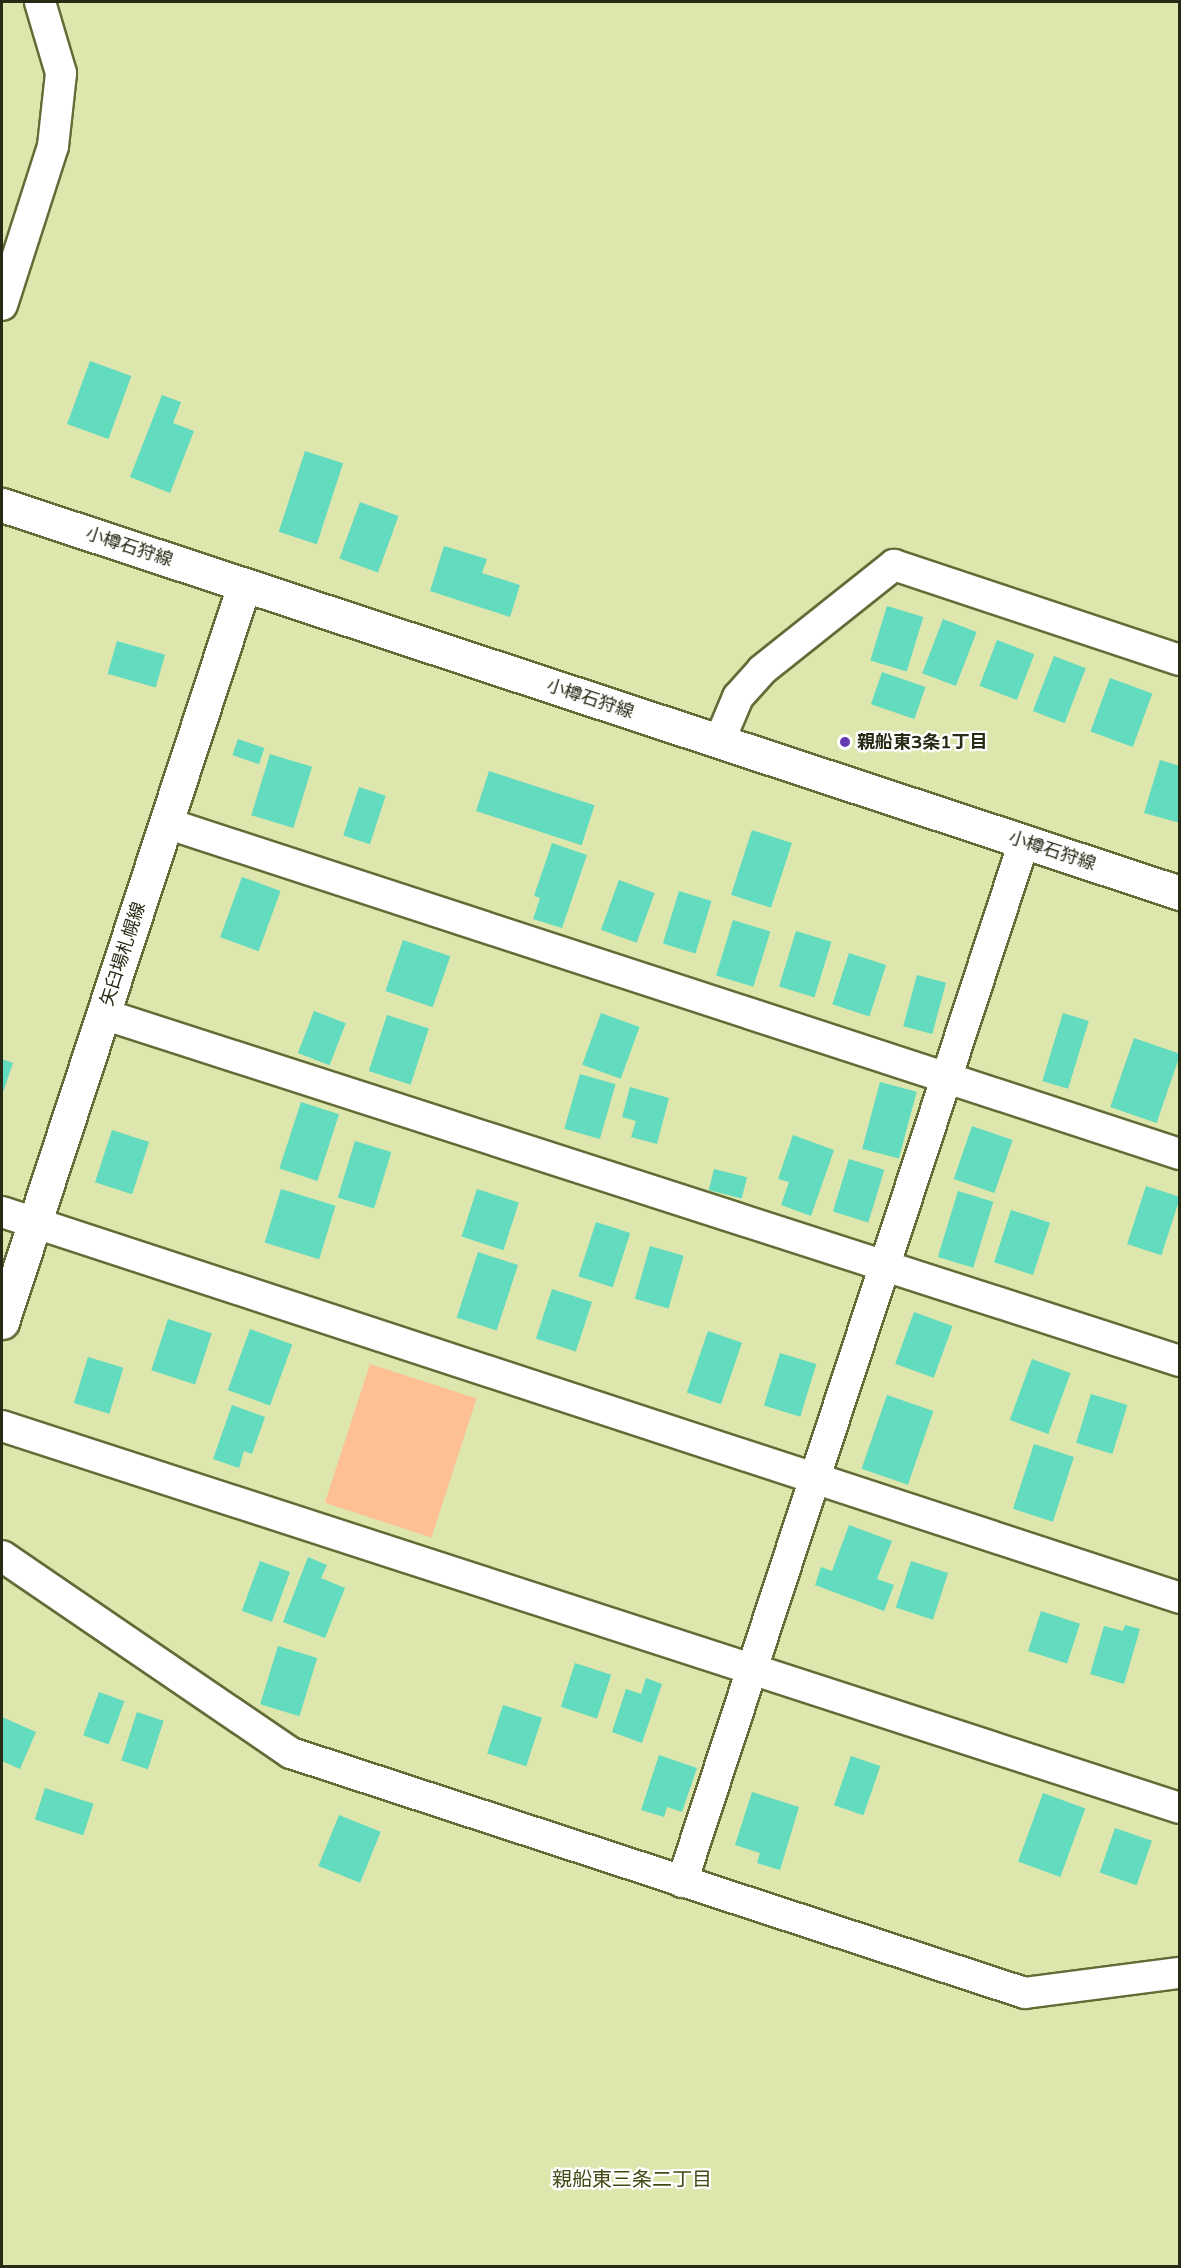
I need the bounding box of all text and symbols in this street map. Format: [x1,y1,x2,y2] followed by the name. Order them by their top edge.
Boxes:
[83,523,175,571] street label: 小樽石狩線
[544,675,636,723] street label: 小樽石狩線
[857,731,988,753] place label: 親船東3条1丁目
[838,735,852,749] marker: 親船東3条1丁目
[1006,827,1098,875] street label: 小樽石狩線
[96,899,150,1009] street label: 矢臼場札幌線
[552,2168,712,2192] district label: 親船東三条二丁目

